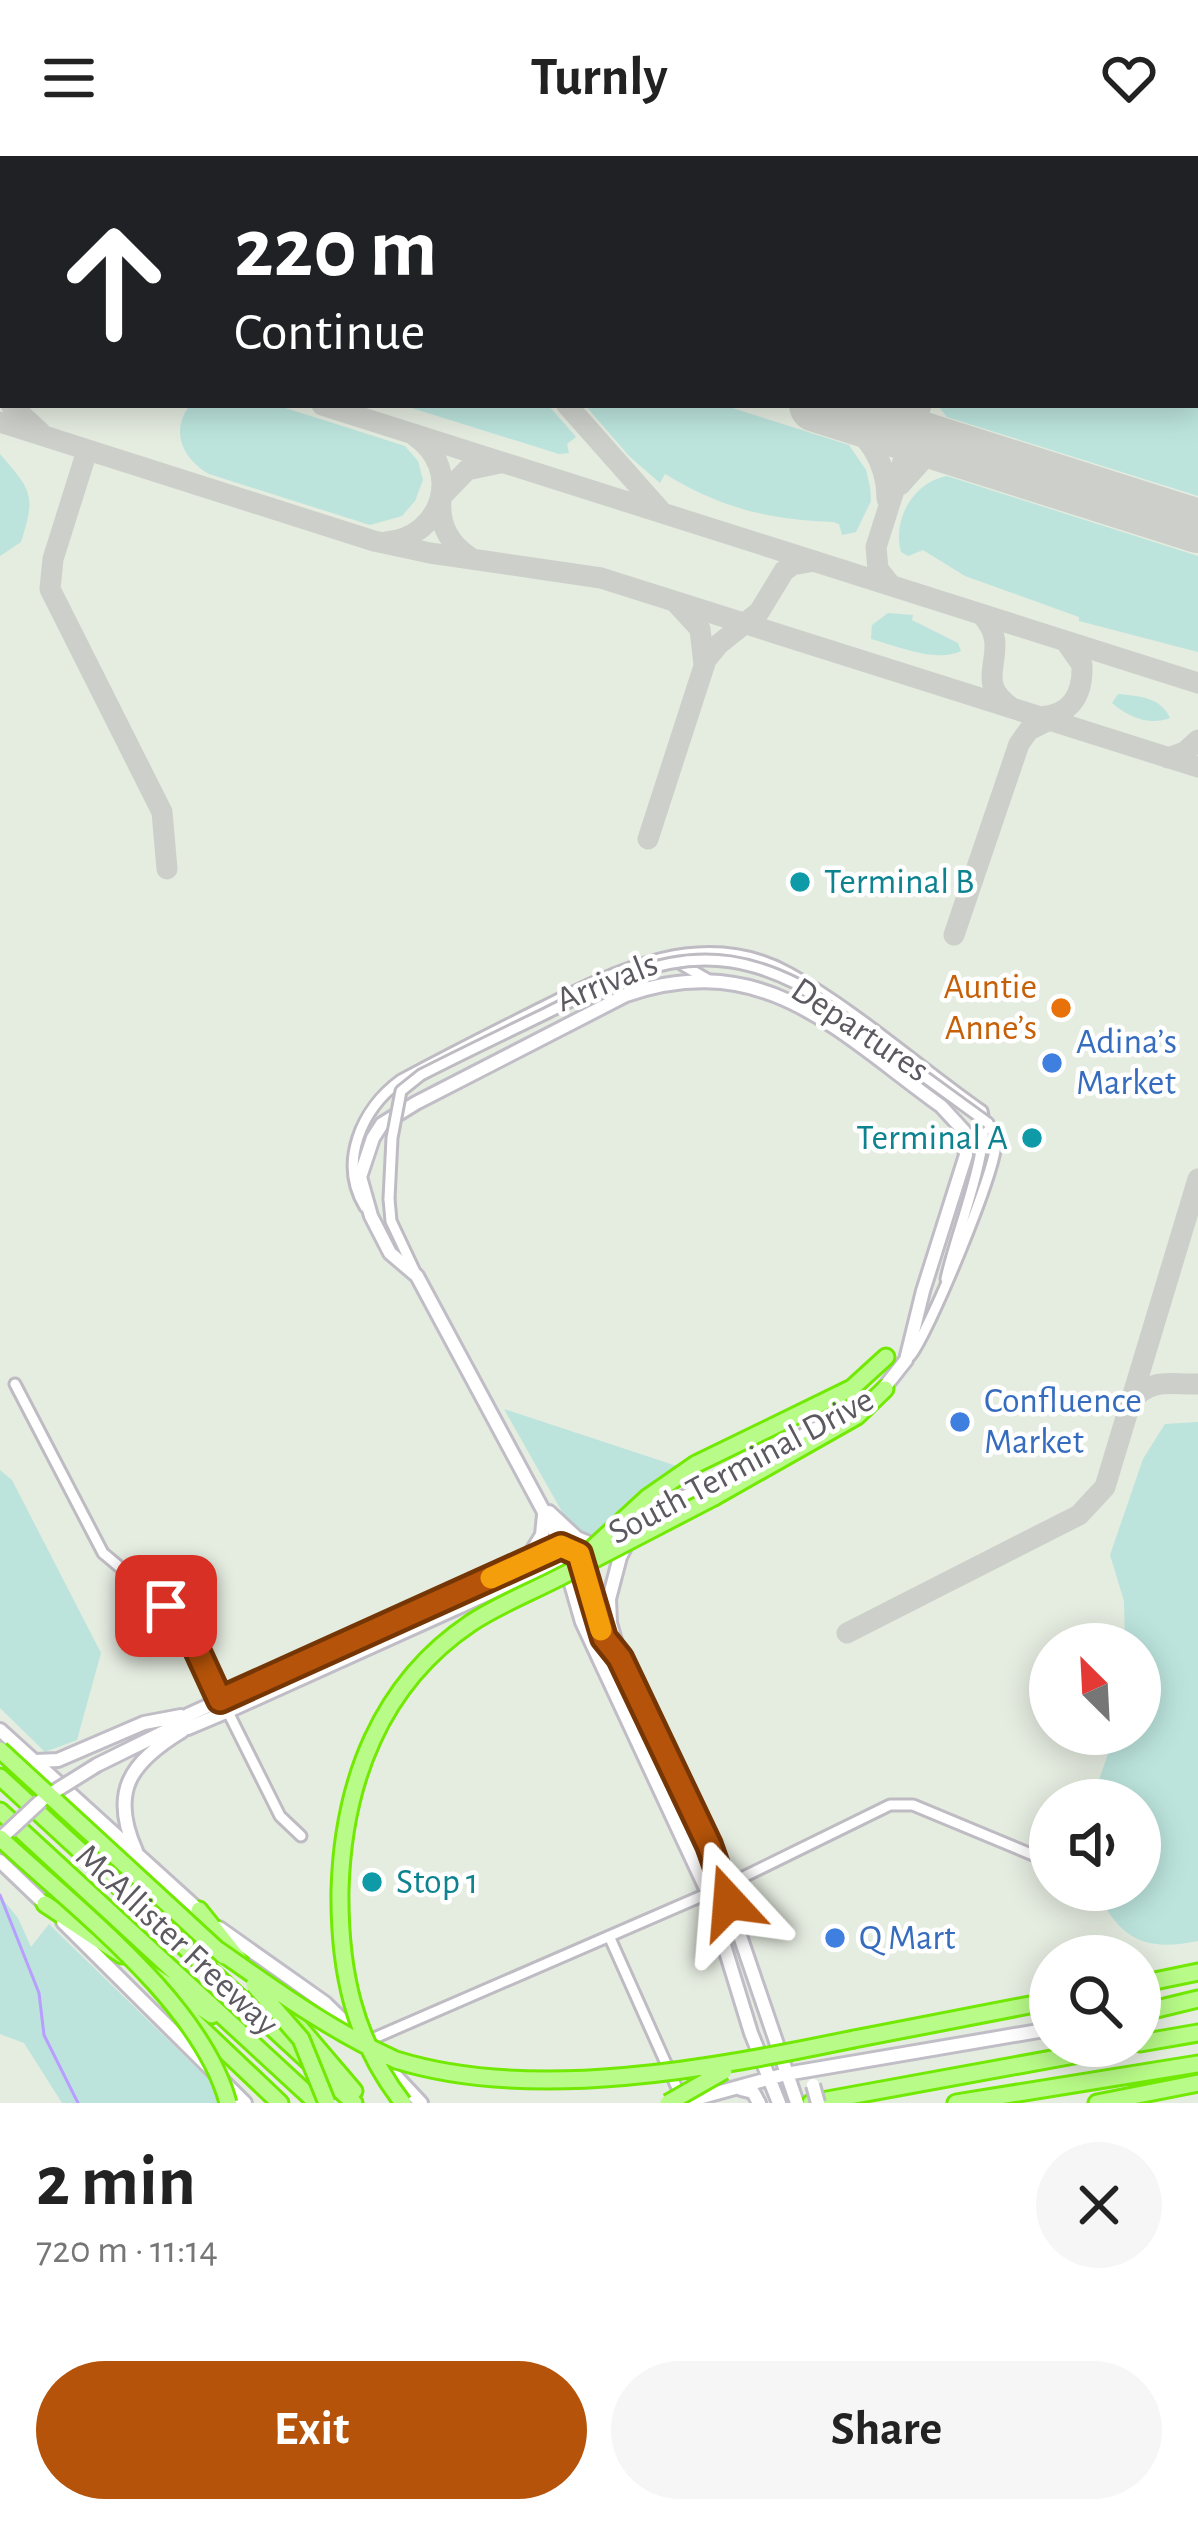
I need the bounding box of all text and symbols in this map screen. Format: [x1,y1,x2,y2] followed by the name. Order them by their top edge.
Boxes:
[36,45,102,111] icon: menu
[1096,45,1162,111] icon: heart
[530,51,668,105] text: Turnly
[36,204,192,360] icon: ahead
[234,208,437,292] text: 220 m
[234,306,425,360] text: Continue
[824,864,974,900] place label: Terminal B
[787,869,813,895] marker: Terminal B
[551,945,663,1019] street label: Arrivals
[944,969,1037,1046] place label: Auntie Anne’s
[785,971,935,1089] street label: Departures
[1048,995,1074,1021] marker: Auntie Anne’s
[1076,1024,1177,1101] place label: Adina’s Market
[1039,1050,1065,1076] marker: Adina’s Market
[856,1120,1008,1156] place label: Terminal A
[1019,1125,1045,1151] marker: Terminal A
[603,1381,879,1551] street label: South Terminal Drive
[984,1383,1142,1460] place label: Confluence Market
[947,1409,973,1435] marker: Confluence Market
[115,1555,217,1657] pin
[133,1573,199,1639] icon: arrive
[1029,1623,1161,1755] north arrow
[1029,1623,1161,2067] map controls
[1029,1779,1161,1911] button: sound
[69,1838,285,2042] street label: McAllister Freeway
[666,1839,792,1965] position arrow
[396,1864,478,1900] place label: Stop 1
[359,1869,385,1895] marker: Stop 1
[859,1920,956,1956] place label: Q Mart
[822,1925,848,1951] marker: Q Mart
[1029,1935,1161,2067] button: search
[1036,2142,1162,2268] button: close
[36,2146,196,2218] text: 2 min
[36,2231,218,2270] text: 720 m · 11:14
[36,2361,587,2499] button: Exit
[611,2361,1162,2499] button: Share

